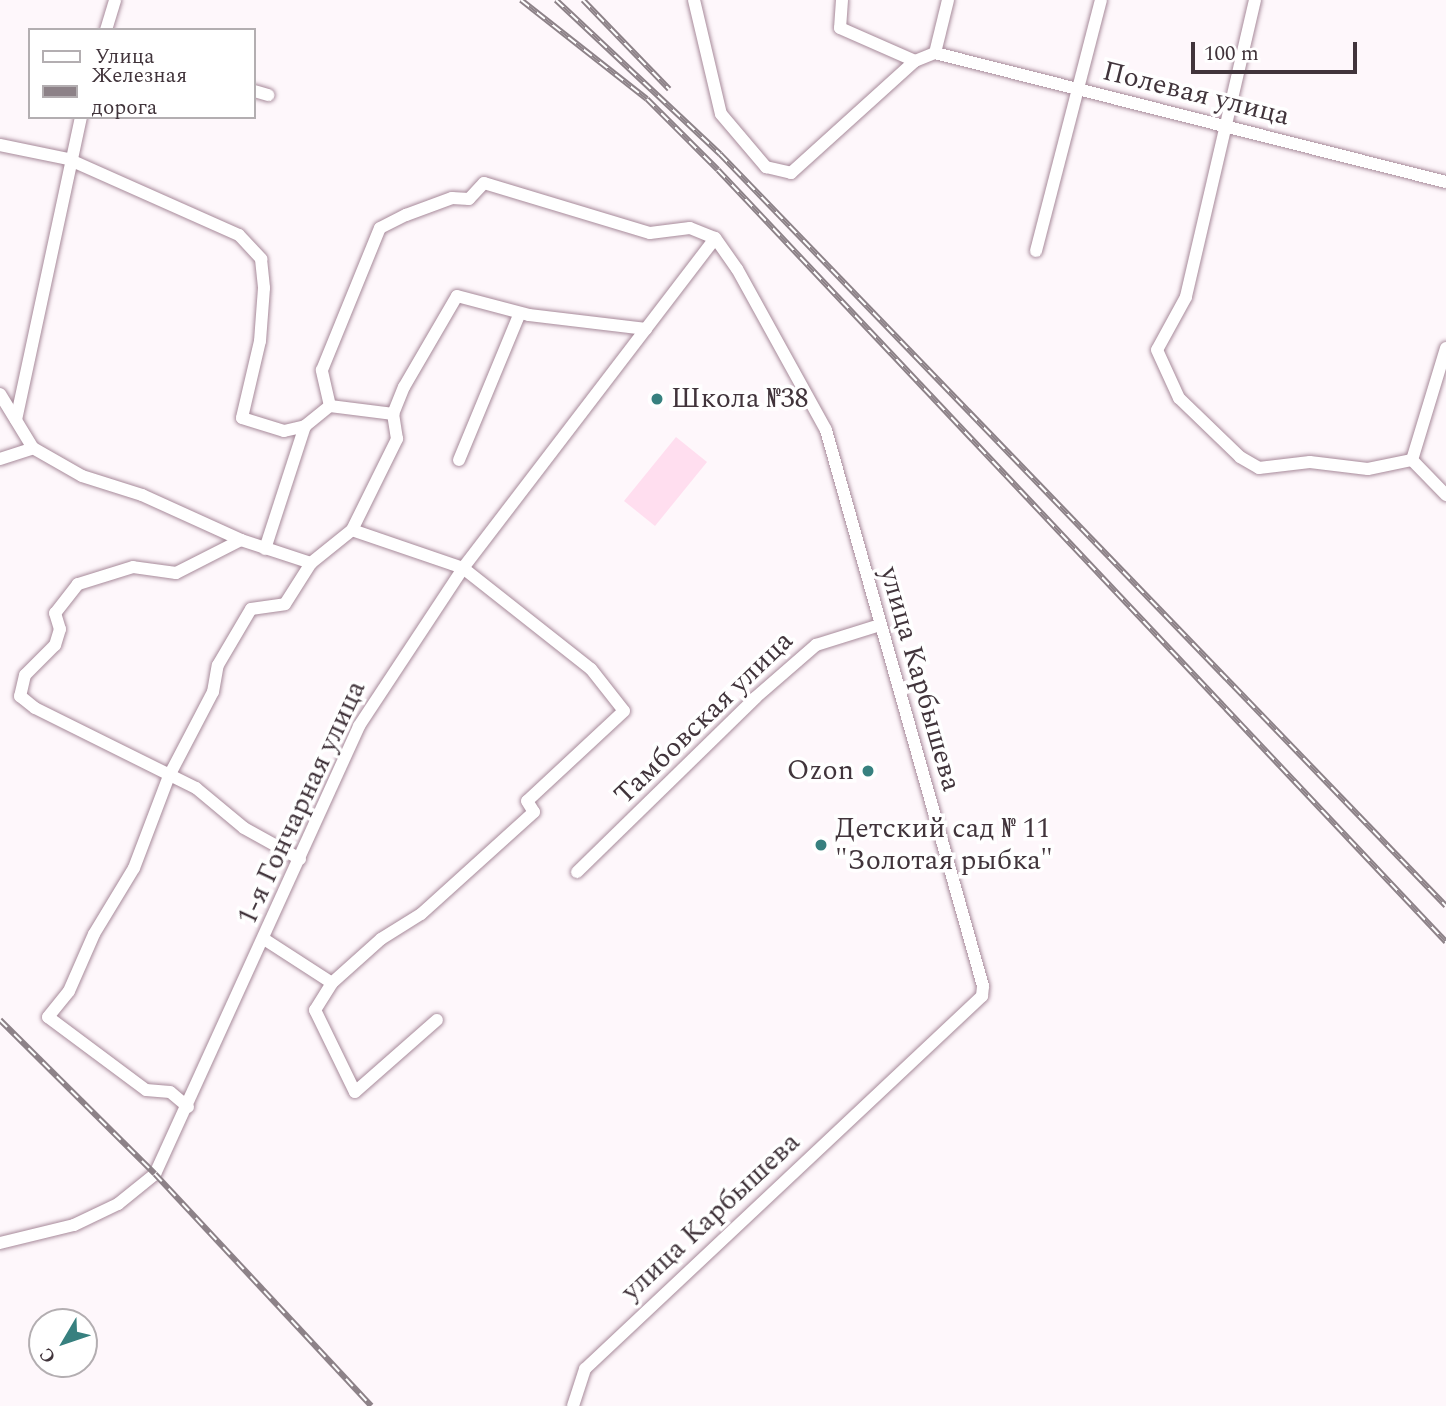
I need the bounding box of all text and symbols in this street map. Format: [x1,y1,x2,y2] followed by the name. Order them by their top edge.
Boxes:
[28,28,256,119] legend
[1194,28,1360,72] scale bar
[1204,38,1259,70] text: 100 m
[95,41,154,73] text: Улица
[1099,55,1293,133] street label: Полевая улица
[92,60,187,124] text: Железная дорога
[671,382,809,416] place label: Школа №38
[649,391,665,407] marker: Школа №38
[872,563,968,795] street label: улица Карбышева
[608,624,800,812] street label: Тамбовская улица
[231,676,373,930] street label: 1-я Гончарная улица
[787,754,854,788] place label: Ozon
[860,763,876,779] marker: Ozon
[835,812,1053,878] place label: Детский сад № 11 "Золотая рыбка"
[813,837,829,853] marker: Детский сад № 11 "Золотая рыбка"
[615,1126,807,1308] street label: улица Карбышева
[28,1308,98,1378] north arrow
[32,1341,63,1370] text: С

